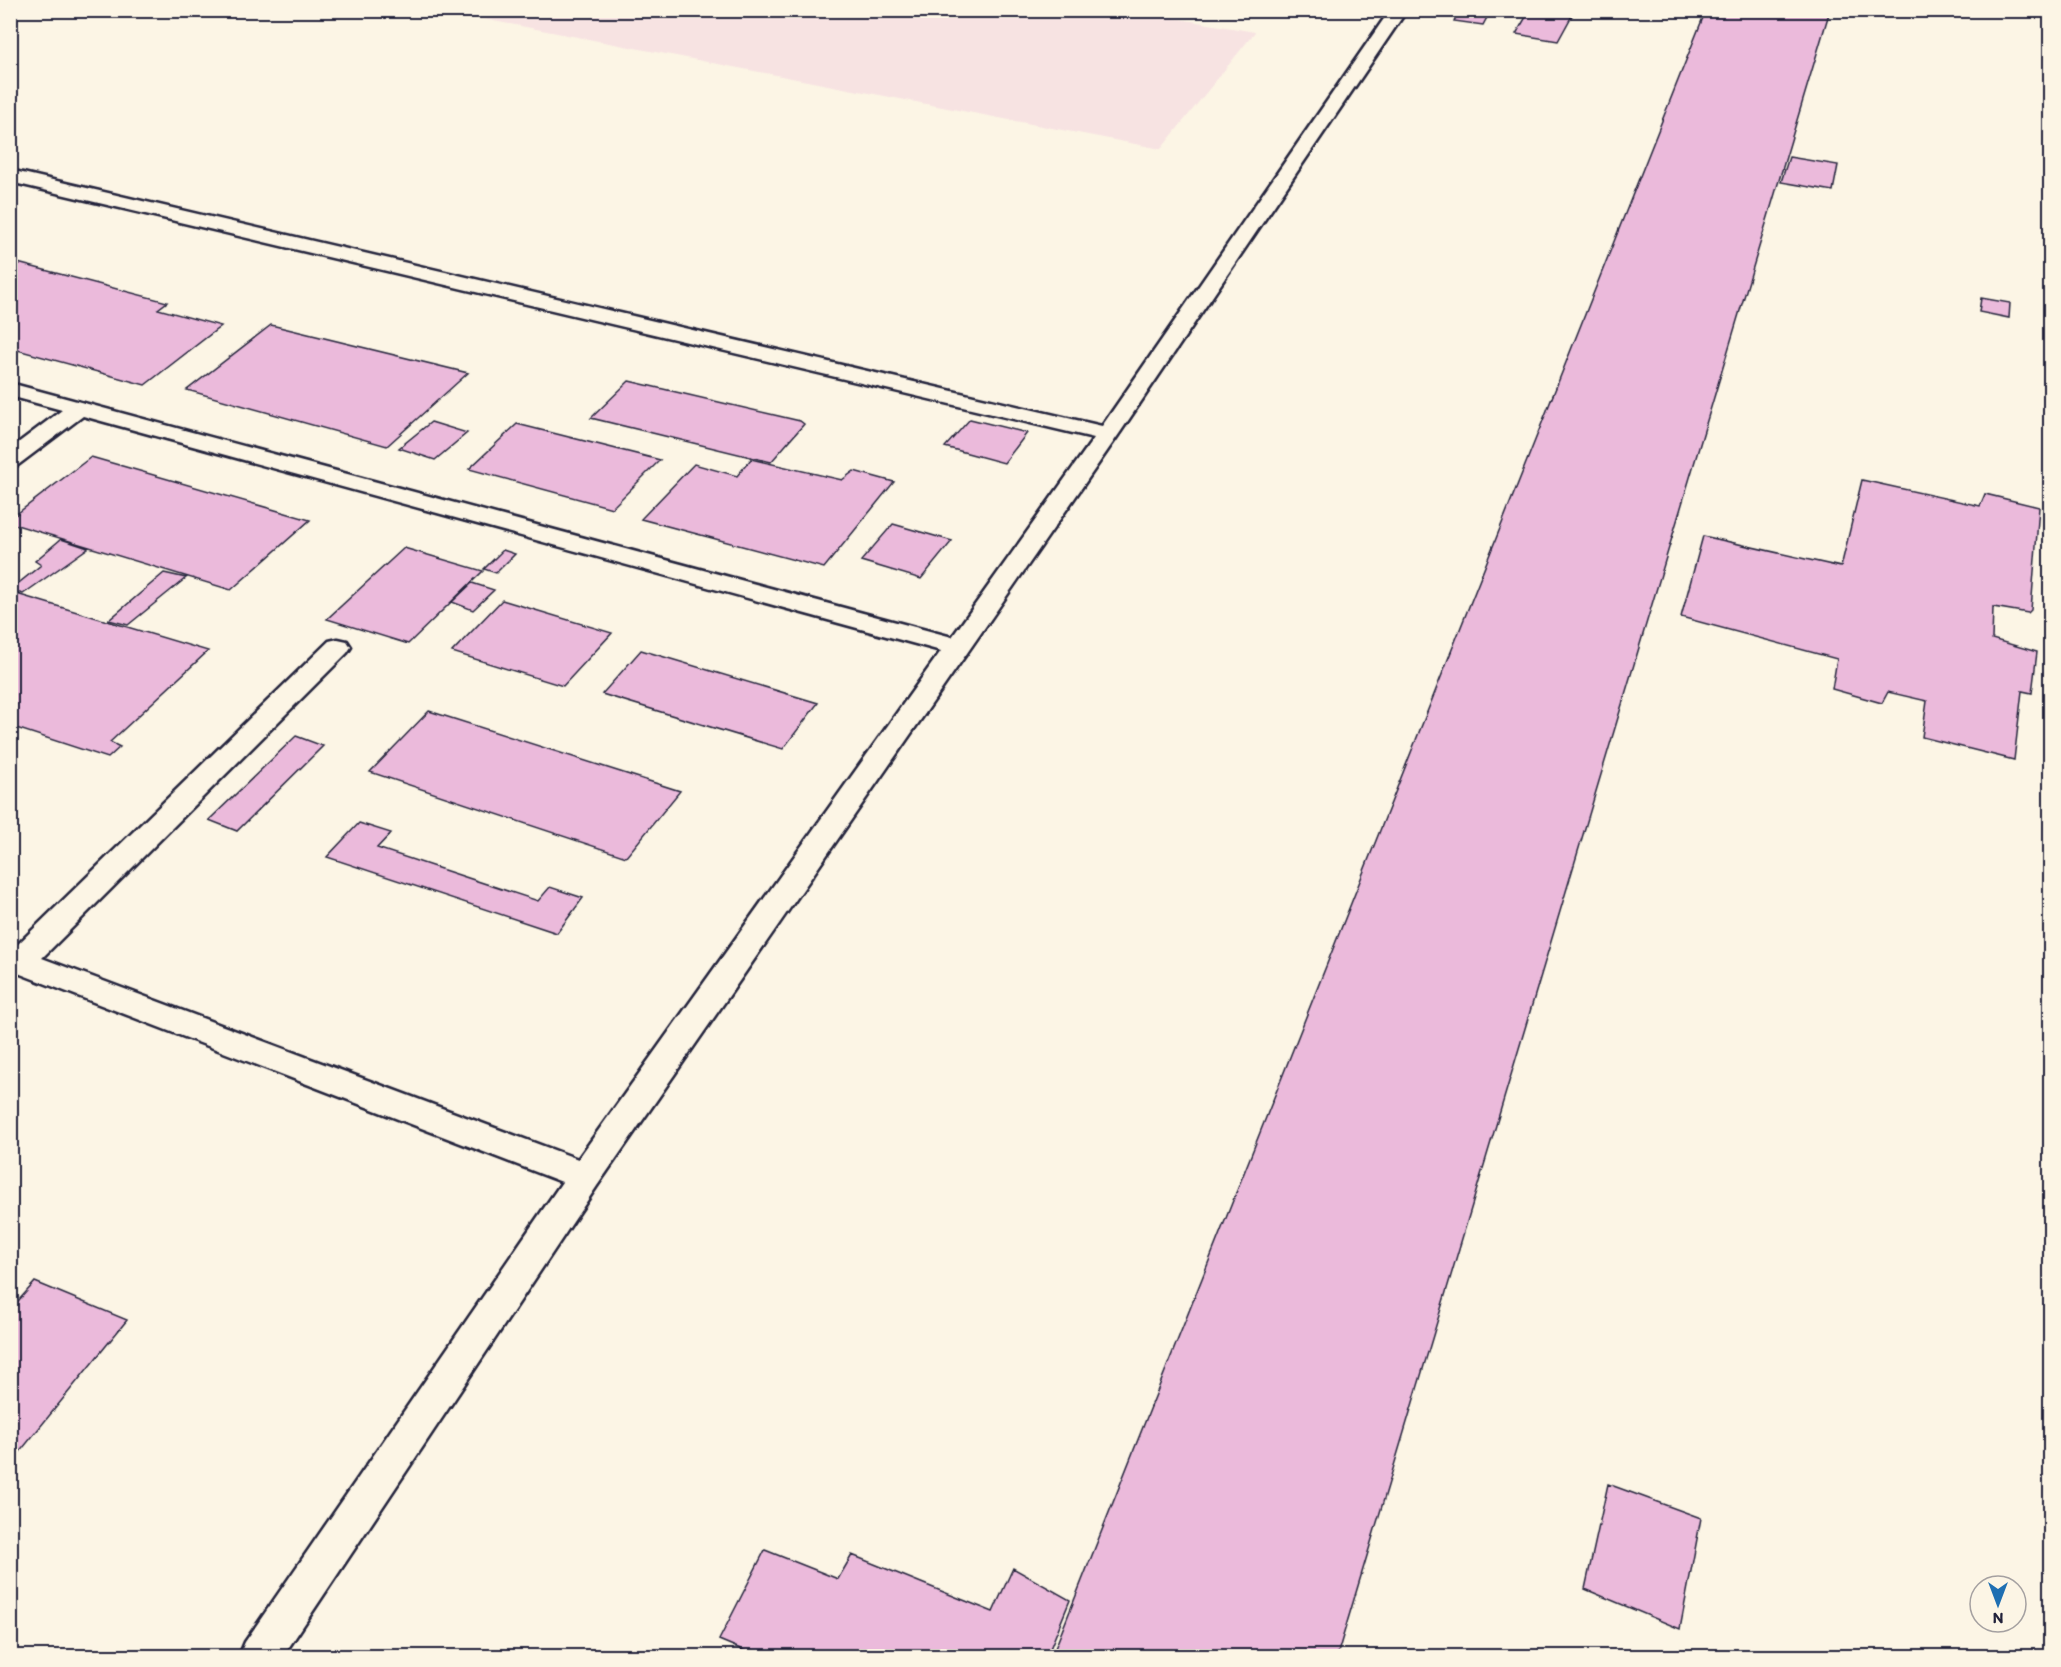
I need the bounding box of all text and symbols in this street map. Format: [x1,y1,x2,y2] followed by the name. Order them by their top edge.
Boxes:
[1968,1574,2028,1634] north arrow
[1993,1609,2003,1628] text: N

